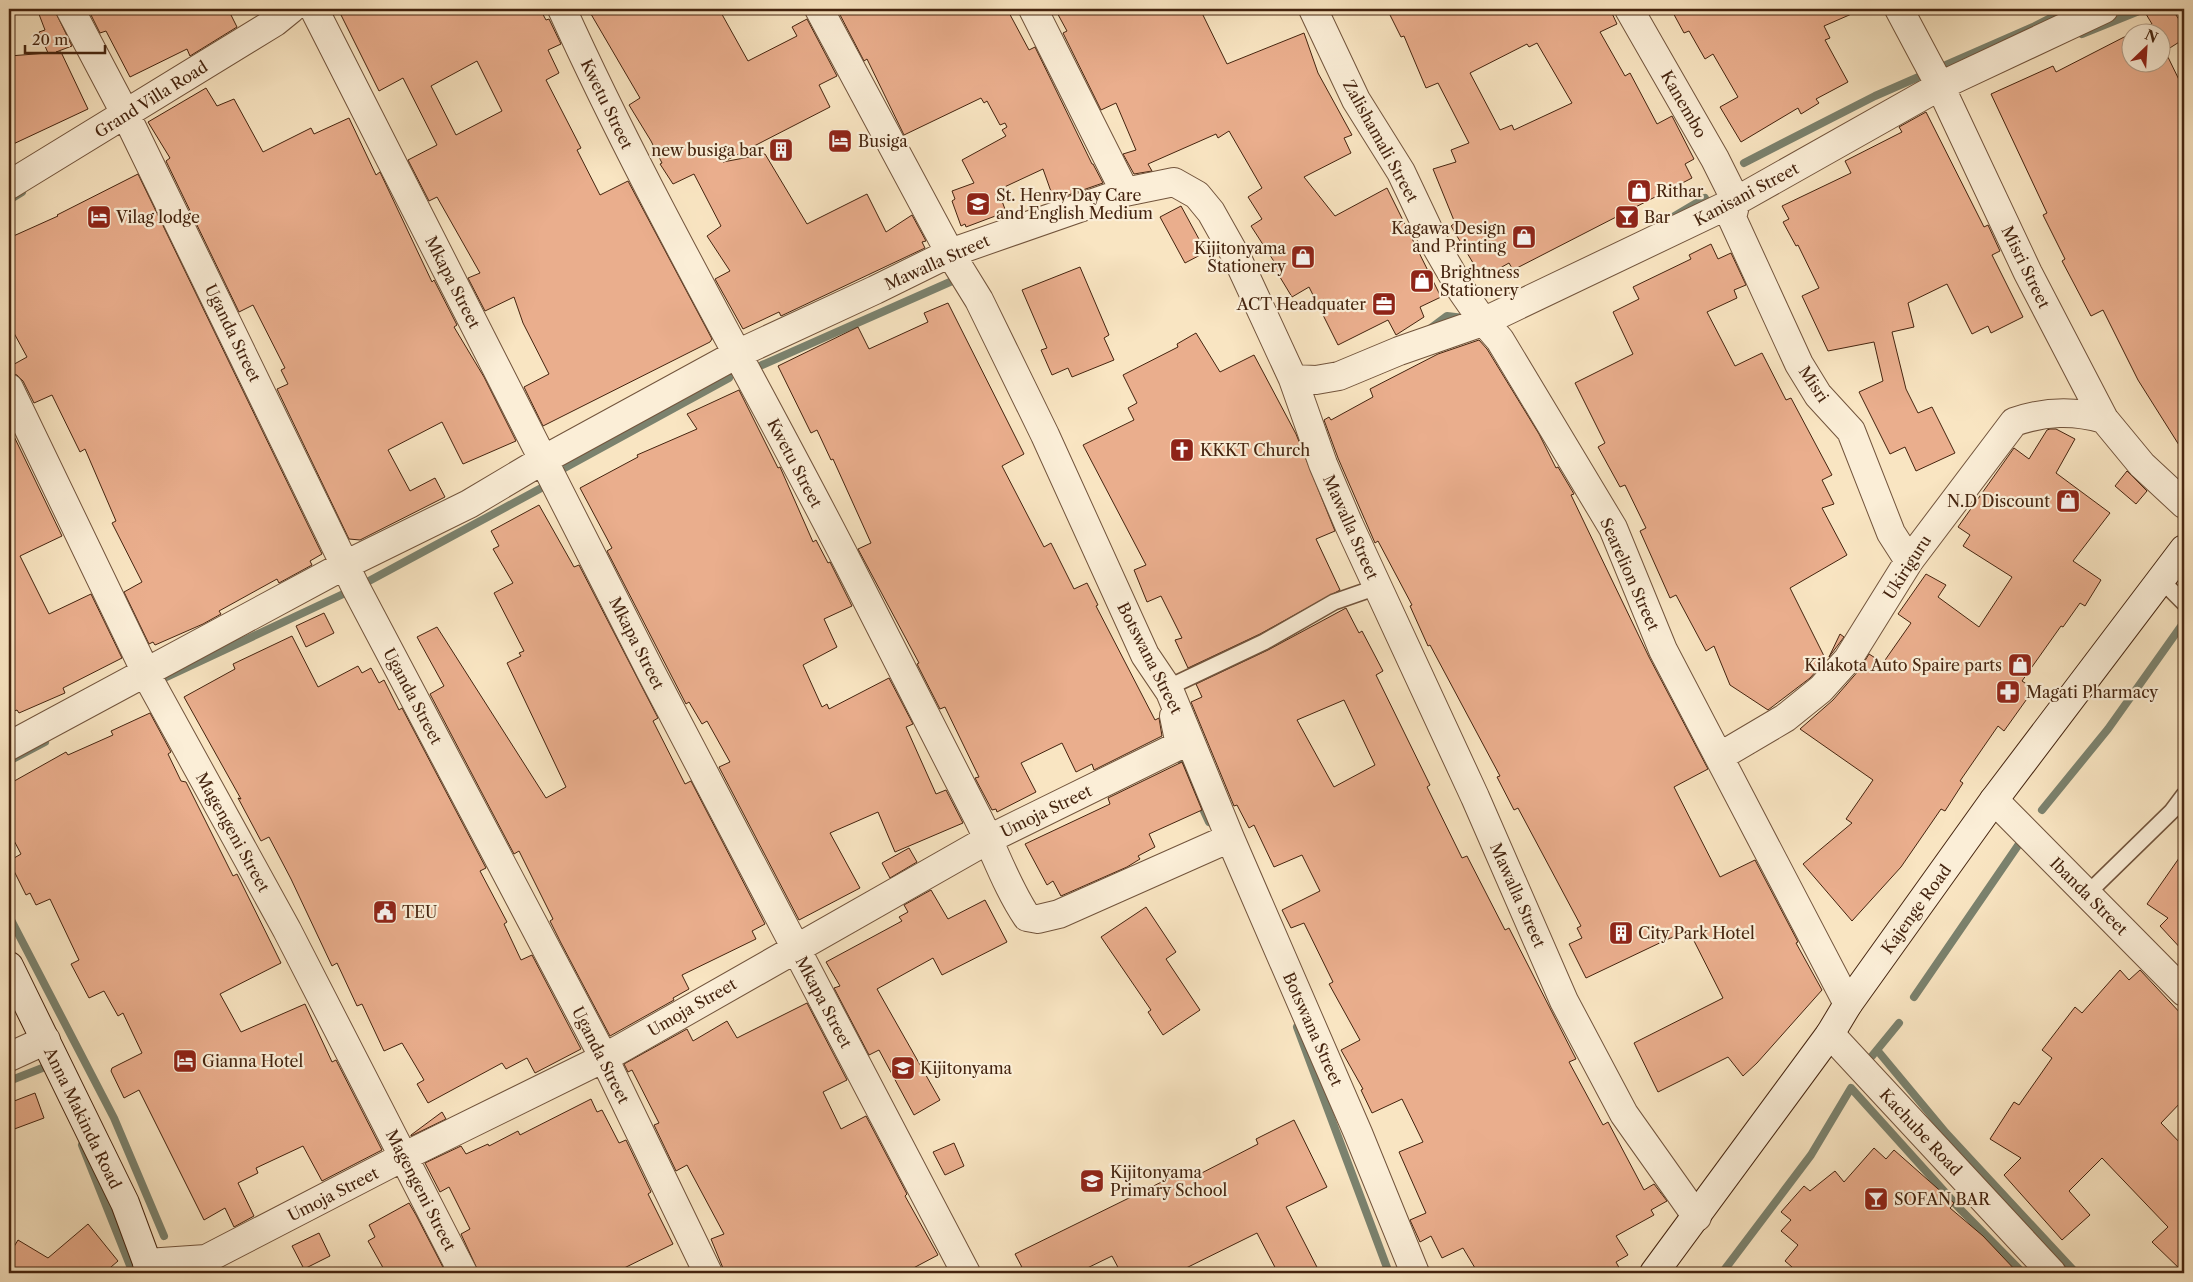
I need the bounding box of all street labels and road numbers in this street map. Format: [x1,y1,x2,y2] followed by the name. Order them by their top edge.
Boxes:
[91,56,211,142] street label: Grand Villa Road
[577,56,638,153] street label: Kwetu Street
[1657,67,1711,141] street label: Kanembo
[1339,76,1423,206] street label: Zalishamali Street
[1690,158,1802,230] street label: Kanisani Street
[1997,223,2055,312] street label: Misri Street
[881,230,993,294] street label: Mawalla Street
[421,232,485,332] street label: Mkapa Street
[201,281,265,385] street label: Uganda Street
[1795,362,1833,406] street label: Misri
[763,415,827,511] street label: Kwetu Street
[1319,471,1383,583] street label: Mawalla Street
[1596,514,1664,634] street label: Searelion Street
[1879,531,1935,603] street label: Ukiriguru
[605,593,669,693] street label: Mkapa Street
[1113,599,1187,717] street label: Botswana Street
[379,644,447,748] street label: Uganda Street
[192,769,274,896] street label: Magengeni Street
[997,780,1095,842] street label: Umoja Street
[1486,839,1550,951] street label: Mawalla Street
[2046,853,2132,939] street label: Ibanda Street
[1877,860,1955,958] street label: Kajenge Road
[791,953,857,1052] street label: Mkapa Street
[1279,969,1347,1089] street label: Botswana Street
[644,973,740,1040] street label: Umoja Street
[568,1003,634,1107] street label: Uganda Street
[40,1043,126,1192] street label: Anna Makinda Road
[1876,1084,1967,1180] street label: Kachube Road
[382,1126,460,1254] street label: Magengeni Street
[284,1162,382,1225] street label: Umoja Street

